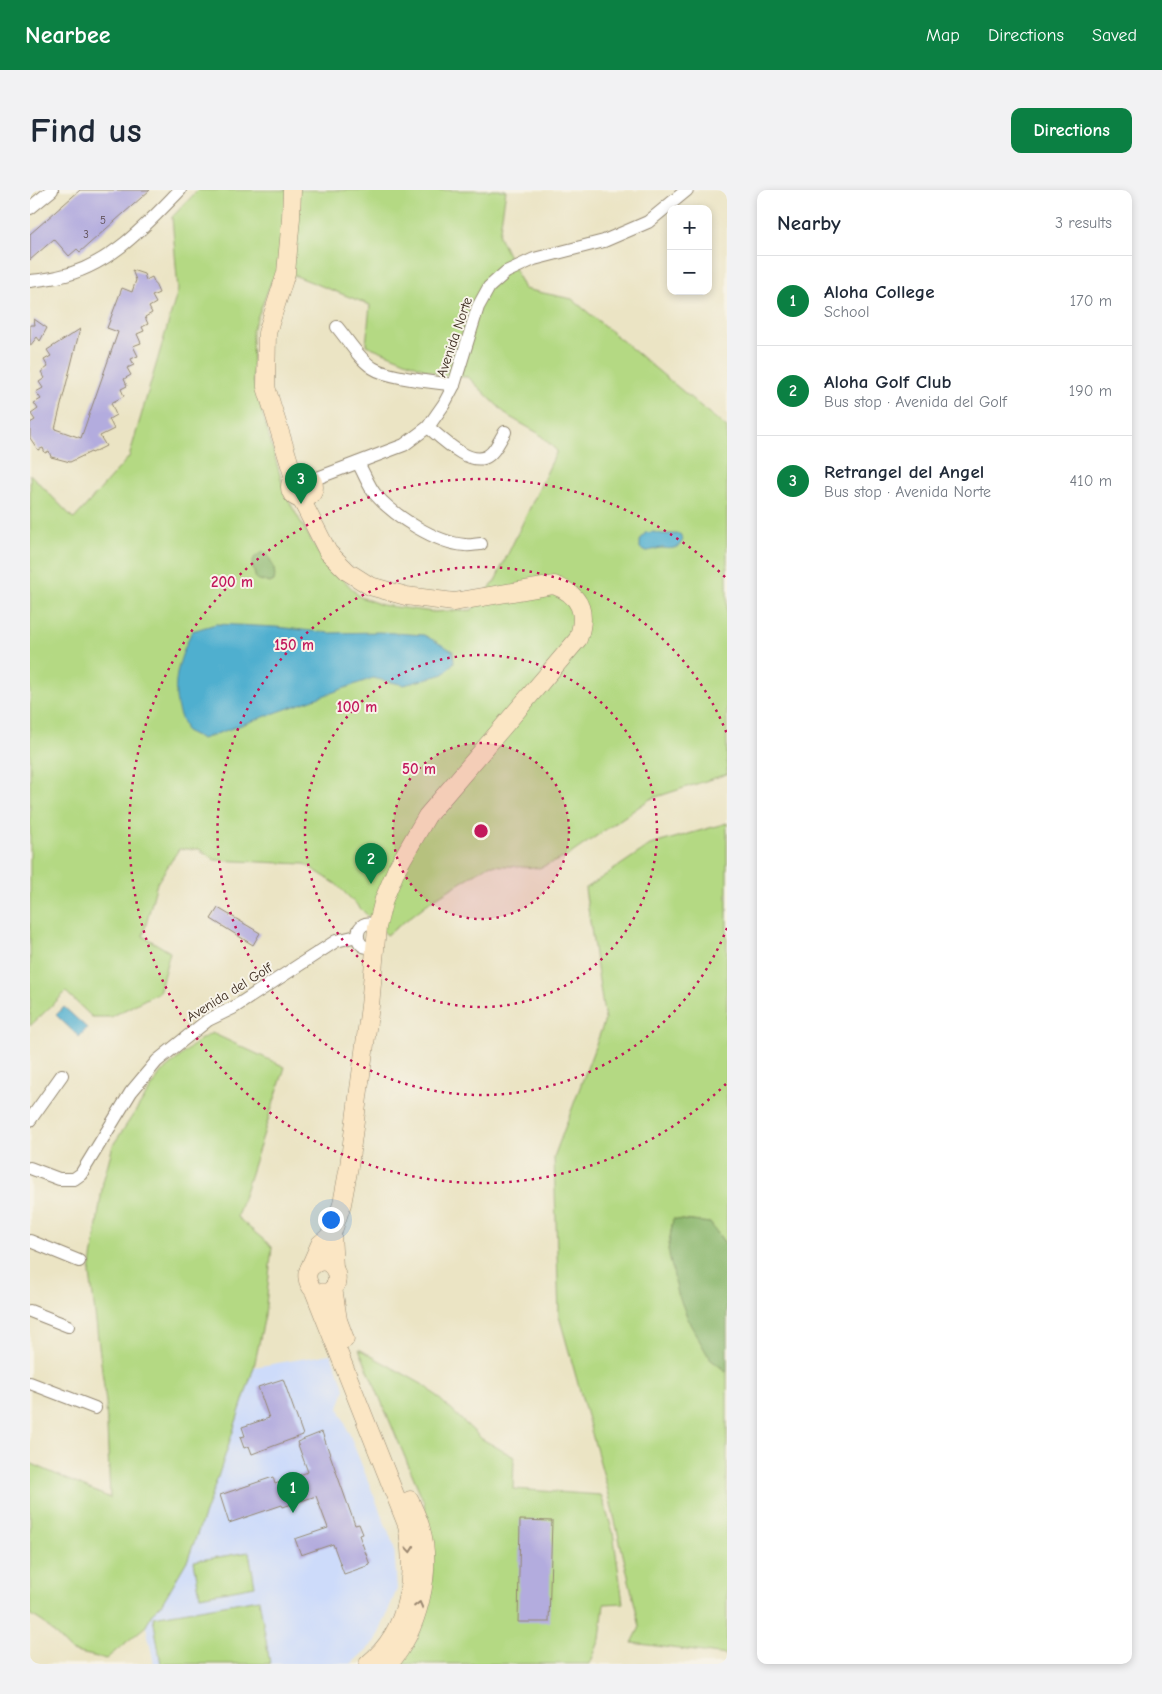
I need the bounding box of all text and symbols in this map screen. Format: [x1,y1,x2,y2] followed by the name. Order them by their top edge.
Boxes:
[25,21,110,49] text: Nearbee
[926,25,960,46] text: Map
[988,25,1064,46] text: Directions
[1092,25,1137,46] text: Saved
[1011,108,1132,153] button: Directions
[30,110,142,151] text: Find us
[667,205,712,295] map controls
[667,205,712,250] button: +
[777,211,841,235] text: Nearby
[100,214,106,227] house number: 5
[1055,214,1112,232] text: 3 results
[83,228,89,241] house number: 3
[667,250,712,295] button: −
[824,281,935,303] text: Aloha College
[790,292,796,310] text: 1
[1070,292,1112,310] text: 170 m
[433,295,476,380] street label: Avenida Norte
[824,303,870,321] text: School
[824,371,952,393] text: Aloha Golf Club
[789,382,797,400] text: 2
[1069,382,1112,400] text: 190 m
[824,393,1007,411] text: Bus stop · Avenida del Golf
[824,461,984,483] text: Retrangel del Angel
[285,463,317,504] pin: 3
[789,472,797,490] text: 3
[1070,472,1112,490] text: 410 m
[824,483,991,501] text: Bus stop · Avenida Norte
[211,573,253,591] text: 200 m
[274,636,314,654] text: 150 m
[337,698,377,716] text: 100 m
[402,760,436,778] text: 50 m
[472,822,490,840] centre of rings
[355,843,387,884] pin: 2
[183,959,276,1025] street label: Avenida del Golf
[318,1207,344,1233] your location
[277,1472,309,1513] pin: 1
[404,1546,415,1554] one-way arrow
[413,1602,423,1610] one-way arrow

